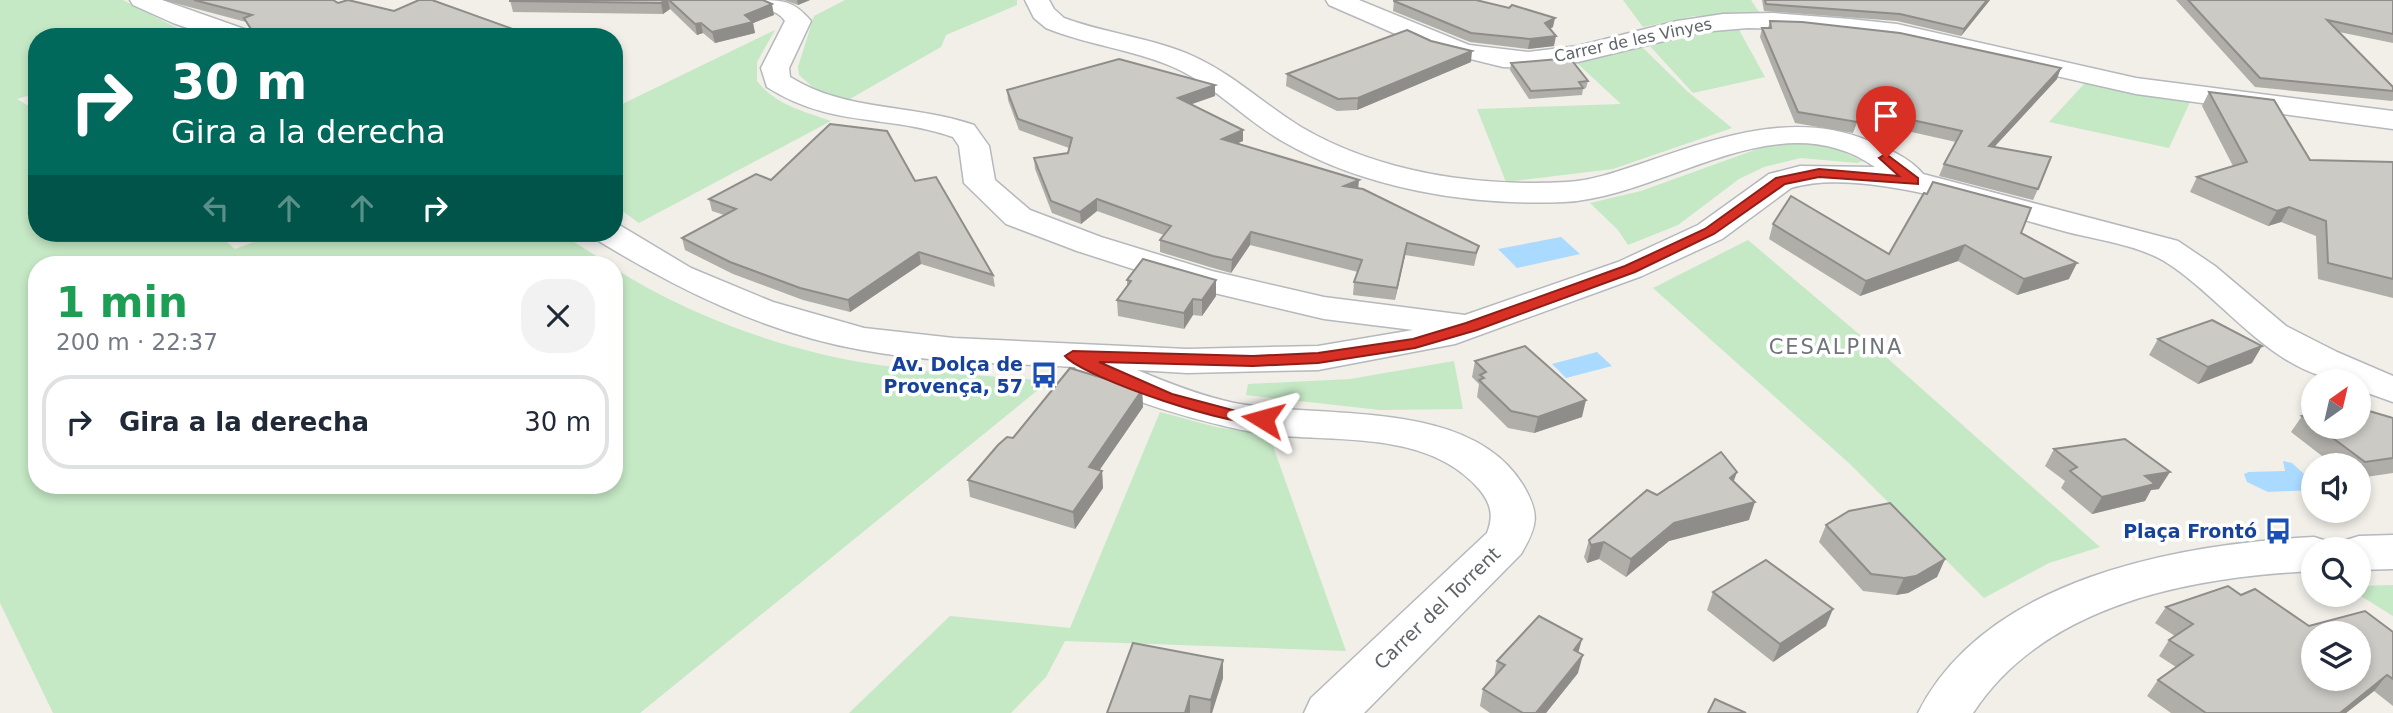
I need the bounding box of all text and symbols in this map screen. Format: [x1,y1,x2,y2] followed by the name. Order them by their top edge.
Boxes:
[1552,14,1714,66] street label: Carrer de les Vinyes
[171,54,307,111] text: 30 m
[56,56,147,147] icon: right
[1856,86,1916,158] pin
[1867,97,1905,135] icon: arrive
[171,113,446,151] text: Gira a la derecha
[197,189,235,227] icon: left
[270,189,308,227] icon: ahead
[343,189,381,227] icon: ahead
[416,189,454,227] icon: right
[56,278,188,327] text: 1 min
[521,279,595,353] button: close
[56,329,218,355] text: 200 m · 22:37
[1769,335,1903,359] district label: CESALPINA
[883,353,1023,397] place label: Av. Dolça de Provença, 57
[1029,360,1059,390] bus stop icon: Av. Dolça de Provença, 57
[2301,369,2371,439] north arrow
[2301,369,2371,691] map controls
[1226,382,1300,456] position arrow
[60,403,98,441] icon: right
[119,407,369,437] text: Gira a la derecha
[524,407,591,437] text: 30 m
[2301,453,2371,523] button: sound
[2263,516,2293,546] bus stop icon: Plaça Frontó
[2123,520,2257,542] place label: Plaça Frontó
[2301,537,2371,607] button: search
[1369,542,1505,674] street label: Carrer del Torrent
[2301,621,2371,691] button: layers

